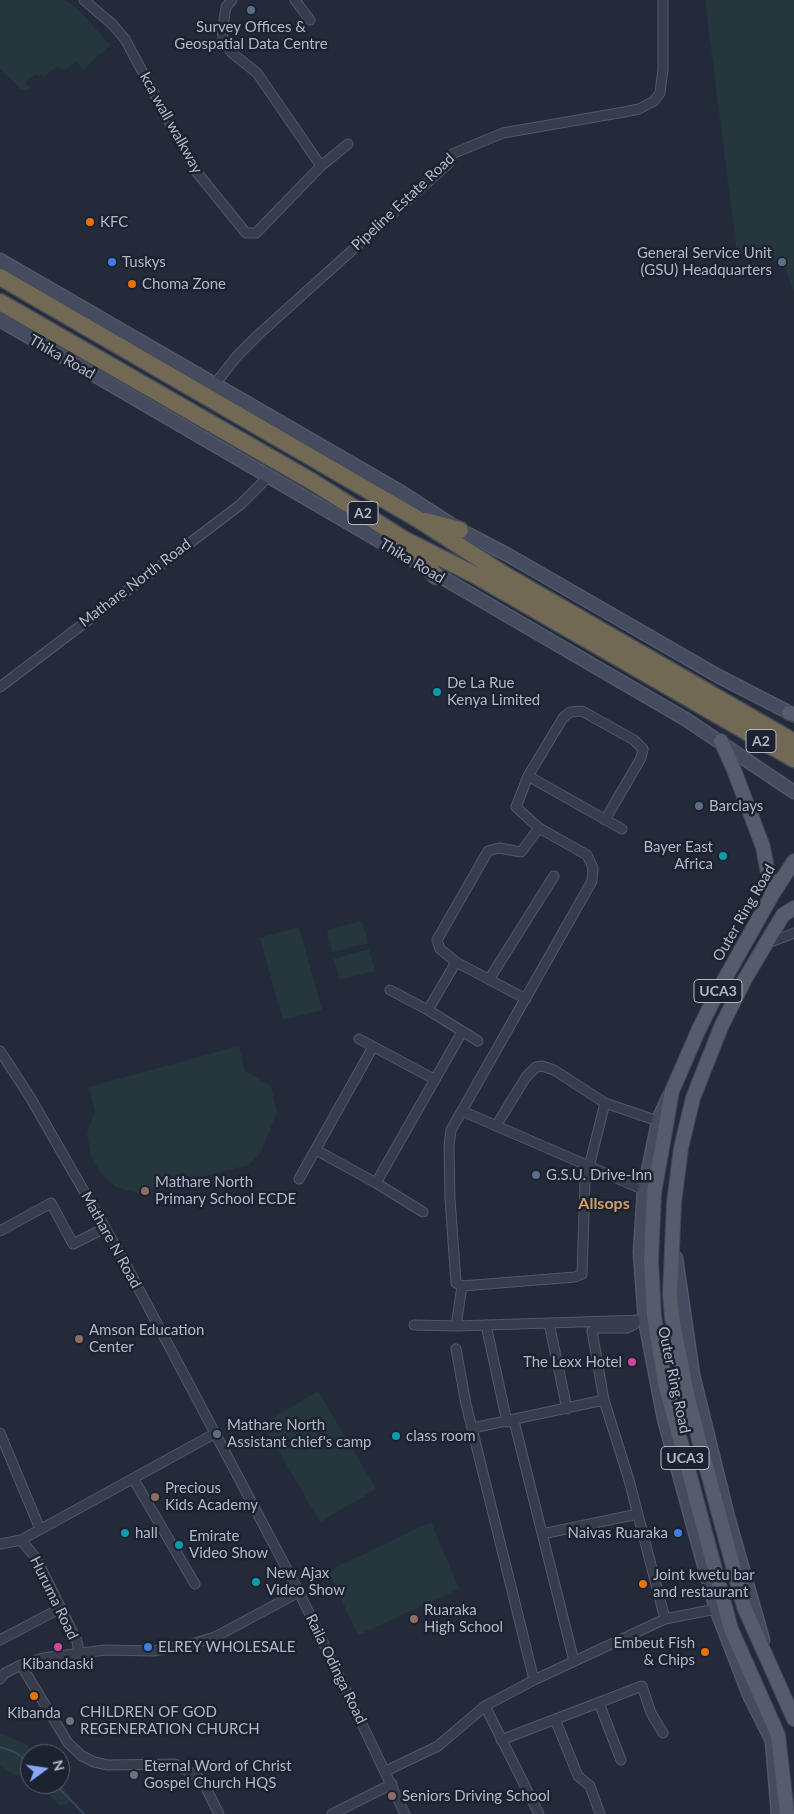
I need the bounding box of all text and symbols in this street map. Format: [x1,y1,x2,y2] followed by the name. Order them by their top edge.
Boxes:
[245,4,257,16] marker: Survey Offices & Geospatial Data Centre
[174,18,328,53] place label: Survey Offices & Geospatial Data Centre
[136,69,206,177] street label: kca wall walkway
[348,150,458,254] street label: Pipeline Estate Road
[100,213,128,231] place label: KFC
[84,216,96,228] marker: KFC
[637,244,772,279] place label: General Service Unit (GSU) Headquarters
[122,253,166,271] place label: Tuskys
[106,256,118,268] marker: Tuskys
[776,256,788,268] marker: General Service Unit (GSU) Headquarters
[142,275,226,293] place label: Choma Zone
[126,278,138,290] marker: Choma Zone
[26,331,98,383] street label: Thika Road
[348,502,378,524] road number: A2
[76,535,194,631] street label: Mathare North Road
[376,535,448,587] street label: Thika Road
[447,674,540,709] place label: De La Rue Kenya Limited
[431,686,443,698] marker: De La Rue Kenya Limited
[746,729,776,752] road number: A2
[709,797,763,815] place label: Barclays
[693,800,705,812] marker: Barclays
[644,838,713,873] place label: Bayer East Africa
[717,850,729,862] marker: Bayer East Africa
[709,861,779,965] street label: Outer Ring Road
[694,979,742,1002] road number: UCA3
[546,1166,652,1184] place label: G.S.U. Drive-Inn
[530,1169,542,1181] marker: G.S.U. Drive-Inn
[155,1173,296,1208] place label: Mathare North Primary School ECDE
[139,1185,151,1197] marker: Mathare North Primary School ECDE
[77,1189,145,1291] street label: Mathare N Road
[578,1194,630,1214] district label: Allsops
[89,1321,204,1356] place label: Amson Education Center
[654,1325,694,1435] street label: Outer Ring Road
[73,1333,85,1345] marker: Amson Education Center
[523,1353,622,1371] place label: The Lexx Hotel
[626,1356,638,1368] marker: The Lexx Hotel
[227,1416,371,1451] place label: Mathare North Assistant chief's camp
[406,1427,475,1445] place label: class room
[211,1428,223,1440] marker: Mathare North Assistant chief's camp
[390,1430,402,1442] marker: class room
[661,1446,709,1470] road number: UCA3
[165,1479,258,1514] place label: Precious Kids Academy
[149,1491,161,1503] marker: Precious Kids Academy
[135,1524,158,1542] place label: hall
[568,1524,668,1542] place label: Naivas Ruaraka
[119,1527,131,1539] marker: hall
[189,1527,268,1562] place label: Emirate Video Show
[672,1527,684,1539] marker: Naivas Ruaraka
[173,1539,185,1551] marker: Emirate Video Show
[26,1553,82,1643] street label: Huruma Road
[266,1564,345,1599] place label: New Ajax Video Show
[653,1566,755,1601] place label: Joint kwetu bar and restaurant
[250,1576,262,1588] marker: New Ajax Video Show
[637,1578,649,1590] marker: Joint kwetu bar and restaurant
[424,1601,503,1636] place label: Ruaraka High School
[302,1611,370,1727] street label: Raila Odinga Road
[408,1613,420,1625] marker: Ruaraka High School
[613,1634,695,1669] place label: Embeut Fish & Chips
[158,1638,295,1656] place label: ELREY WHOLESALE
[52,1641,64,1653] marker: Kibandaski
[142,1641,154,1653] marker: ELREY WHOLESALE
[699,1646,711,1658] marker: Embeut Fish & Chips
[22,1655,94,1673] place label: Kibandaski
[28,1690,40,1702] marker: Kibanda
[80,1703,260,1738] place label: CHILDREN OF GOD REGENERATION CHURCH
[7,1704,61,1722] place label: Kibanda
[64,1715,76,1727] marker: CHILDREN OF GOD REGENERATION CHURCH
[20,1744,70,1794] north arrow
[144,1757,292,1792] place label: Eternal Word of Christ Gospel Church HQS
[50,1758,69,1773] text: N
[128,1769,140,1781] marker: Eternal Word of Christ Gospel Church HQS
[402,1787,550,1805] place label: Seniors Driving School
[386,1790,398,1802] marker: Seniors Driving School

